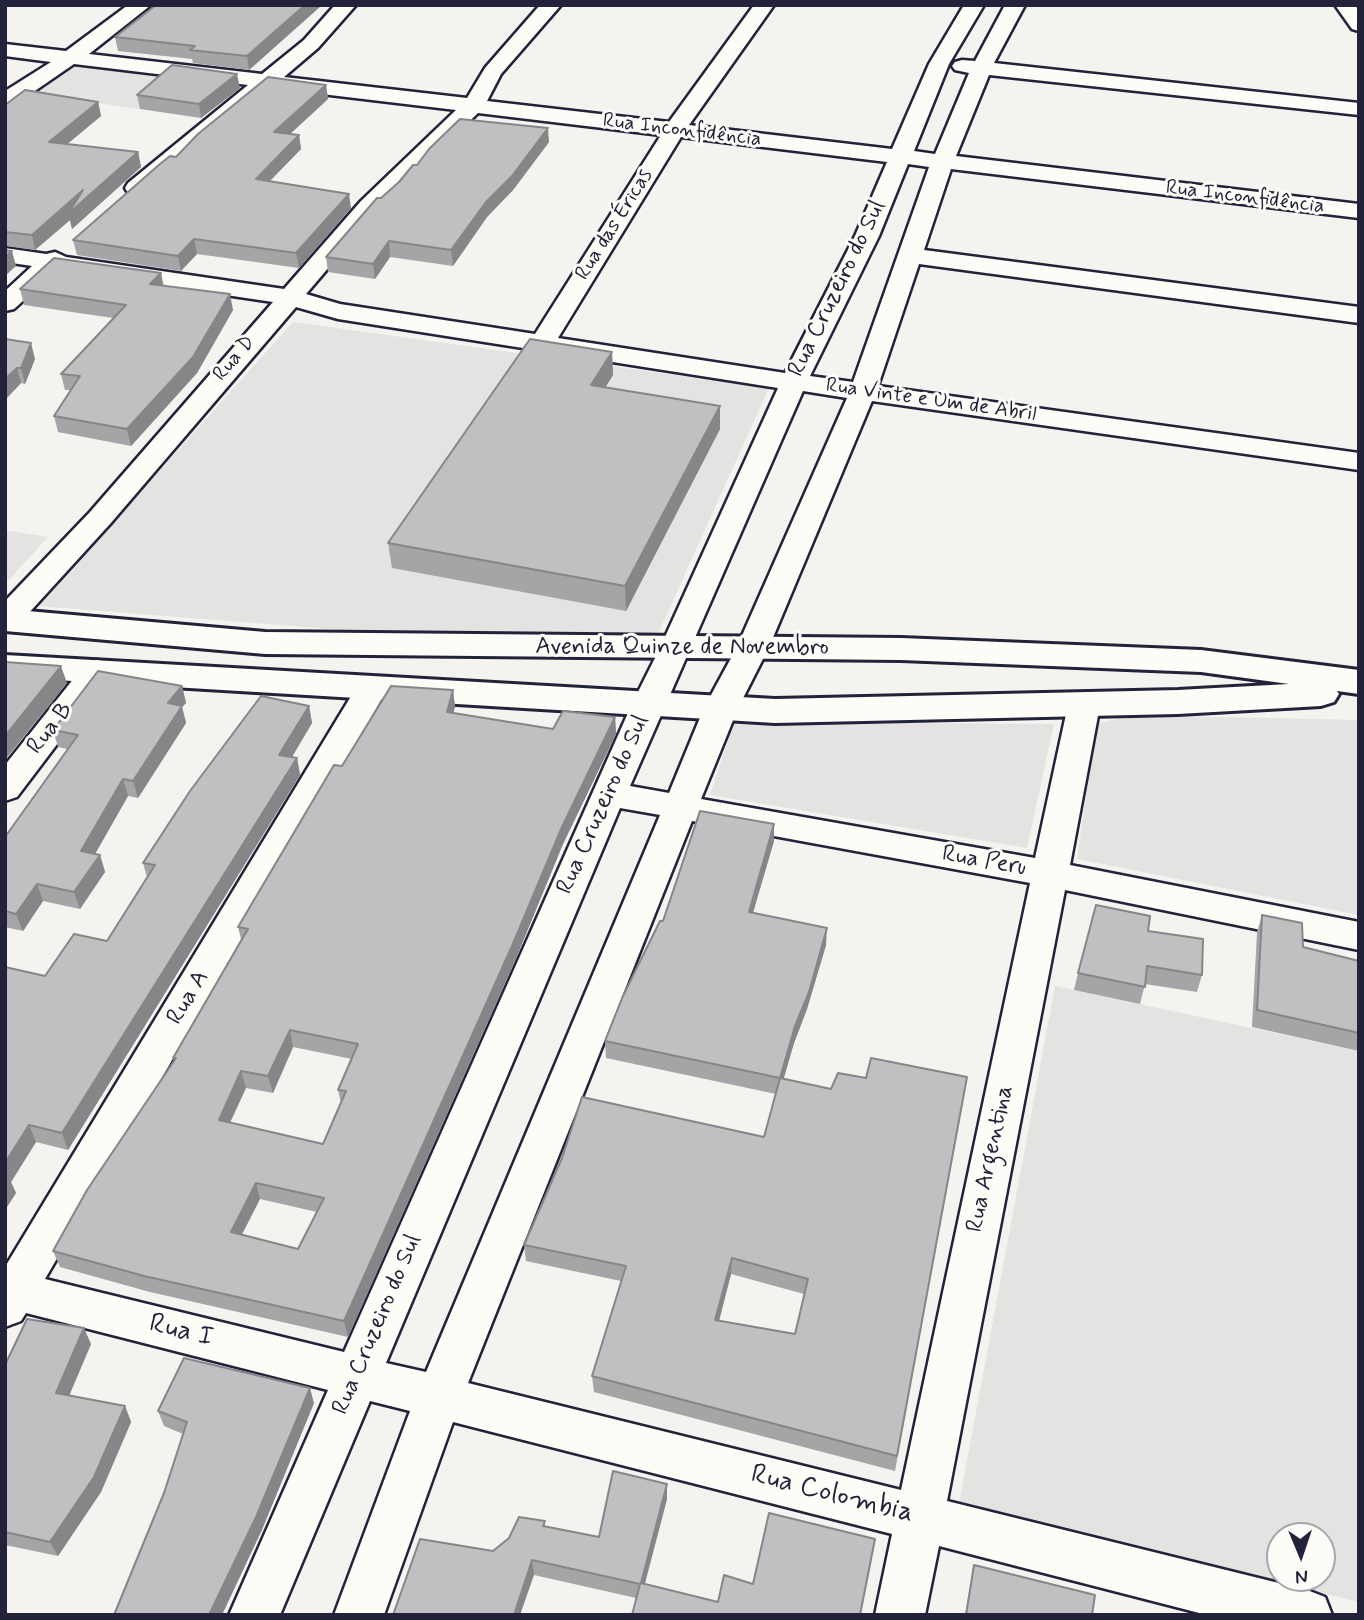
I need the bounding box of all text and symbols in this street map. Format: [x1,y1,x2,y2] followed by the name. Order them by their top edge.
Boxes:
[601,109,763,153] street label: Rua Inconfidência
[571,165,659,285] street label: Rua das Éricas
[1164,176,1326,220] street label: Rua Inconfidência
[783,196,893,382] street label: Rua Cruzeiro do Sul
[209,331,261,387] street label: Rua D
[824,374,1038,428] street label: Rua Vinte e Um de Abril
[535,634,829,662] street label: Avenida Quinze de Novembro
[22,697,80,761] street label: Rua B
[552,711,656,899] street label: Rua Cruzeiro do Sul
[940,840,1028,884] street label: Rua Peru
[162,965,216,1031] street label: Rua A
[961,1083,1021,1235] street label: Rua Argentina
[327,1231,429,1419] street label: Rua Cruzeiro do Sul
[145,1308,217,1356] street label: Rua I
[747,1459,917,1531] street label: Rua Colombia
[1266,1522,1336,1592] north arrow
[1295,1564,1308,1589] text: N

